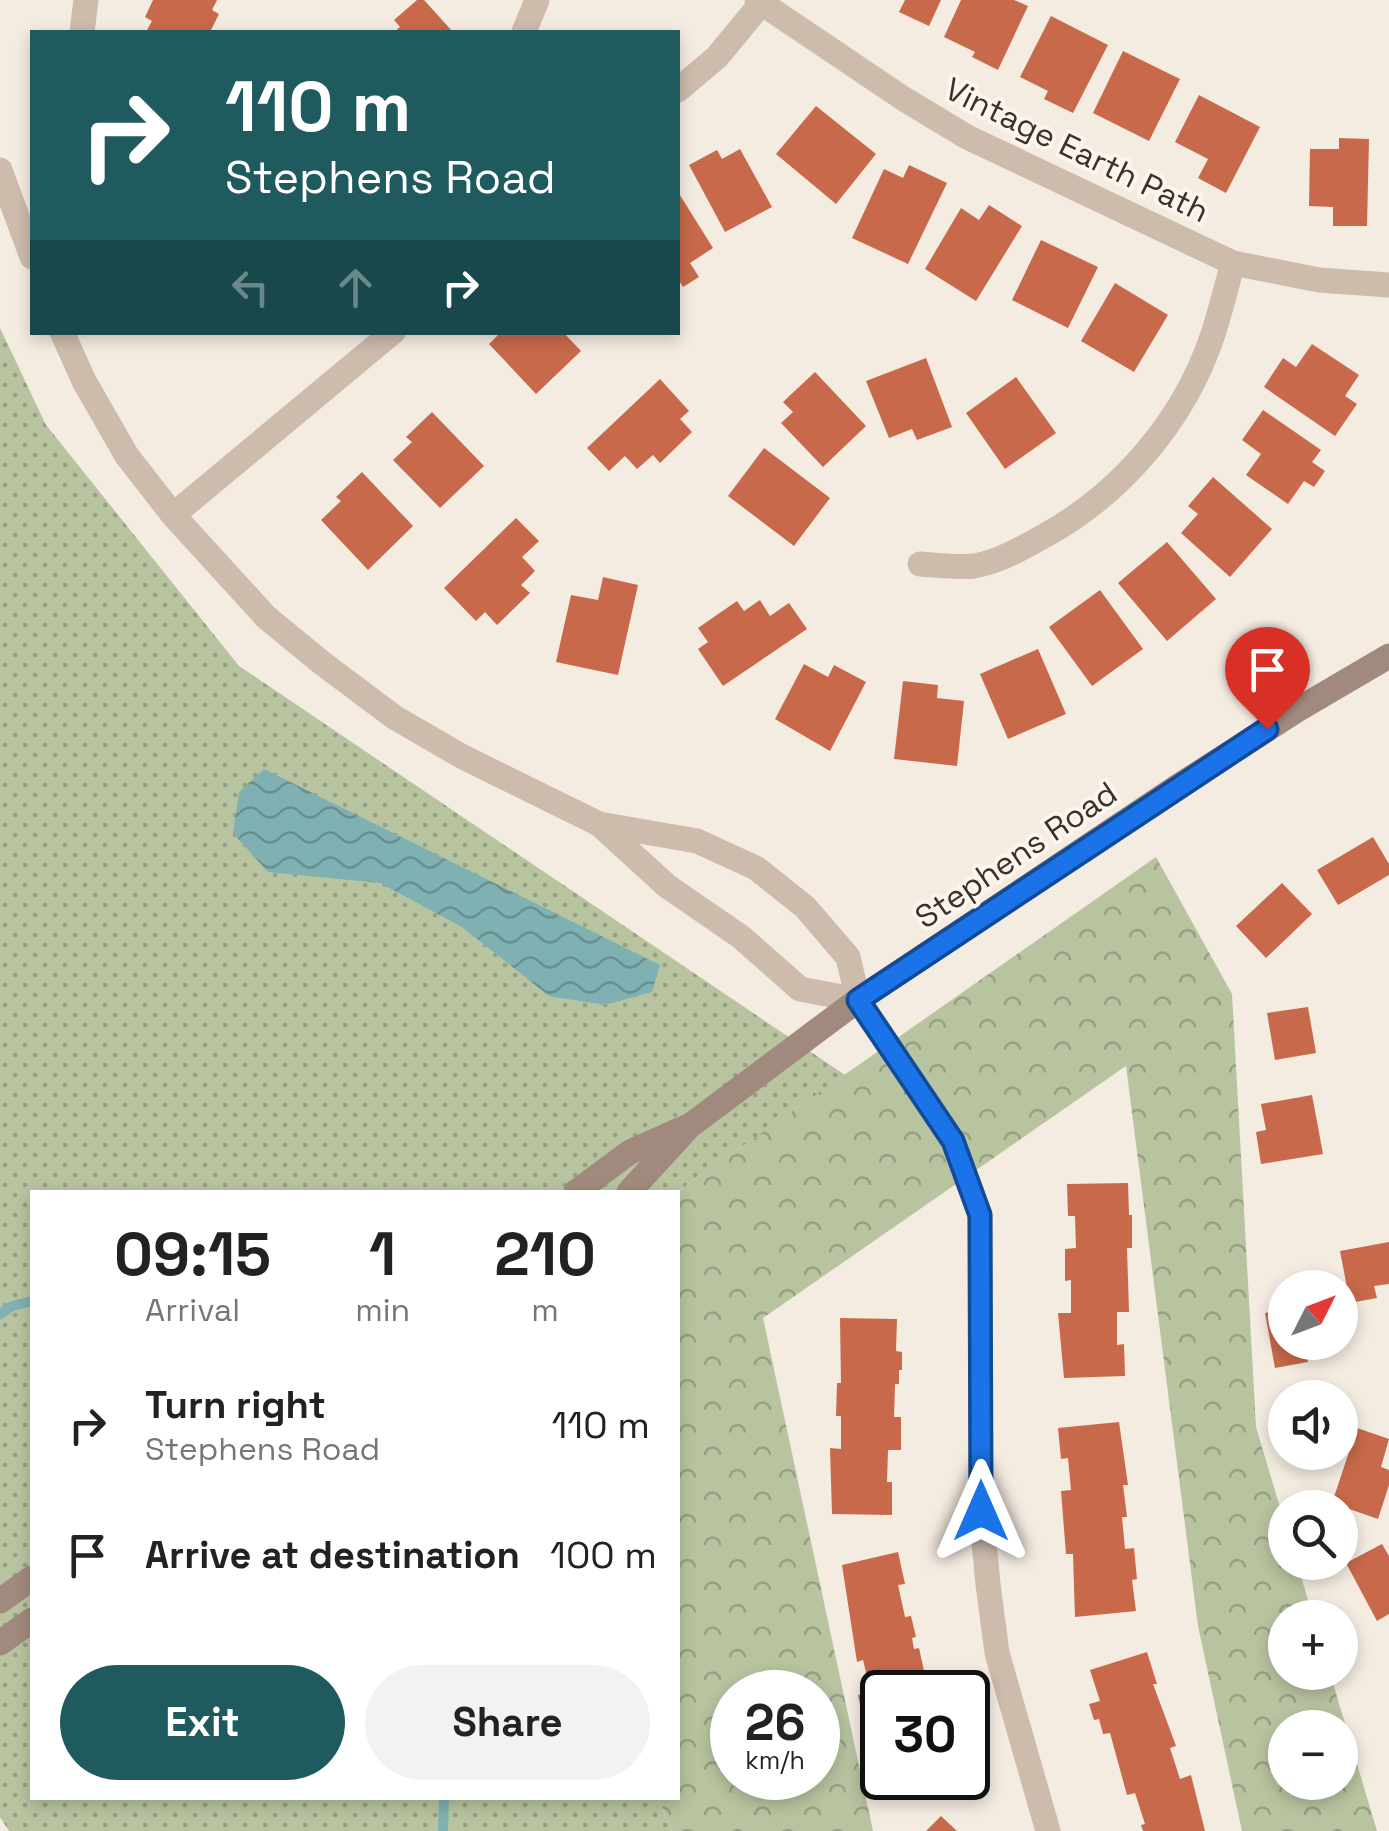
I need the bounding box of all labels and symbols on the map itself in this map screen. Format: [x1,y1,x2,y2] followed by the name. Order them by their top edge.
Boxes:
[938,69,1216,231] street label: Vintage Earth Path
[1225,627,1310,730] pin
[907,773,1125,937] street label: Stephens Road
[1268,1270,1358,1360] north arrow
[929,1459,1033,1563] position arrow
[860,1670,990,1800] speed limit sign: 30

